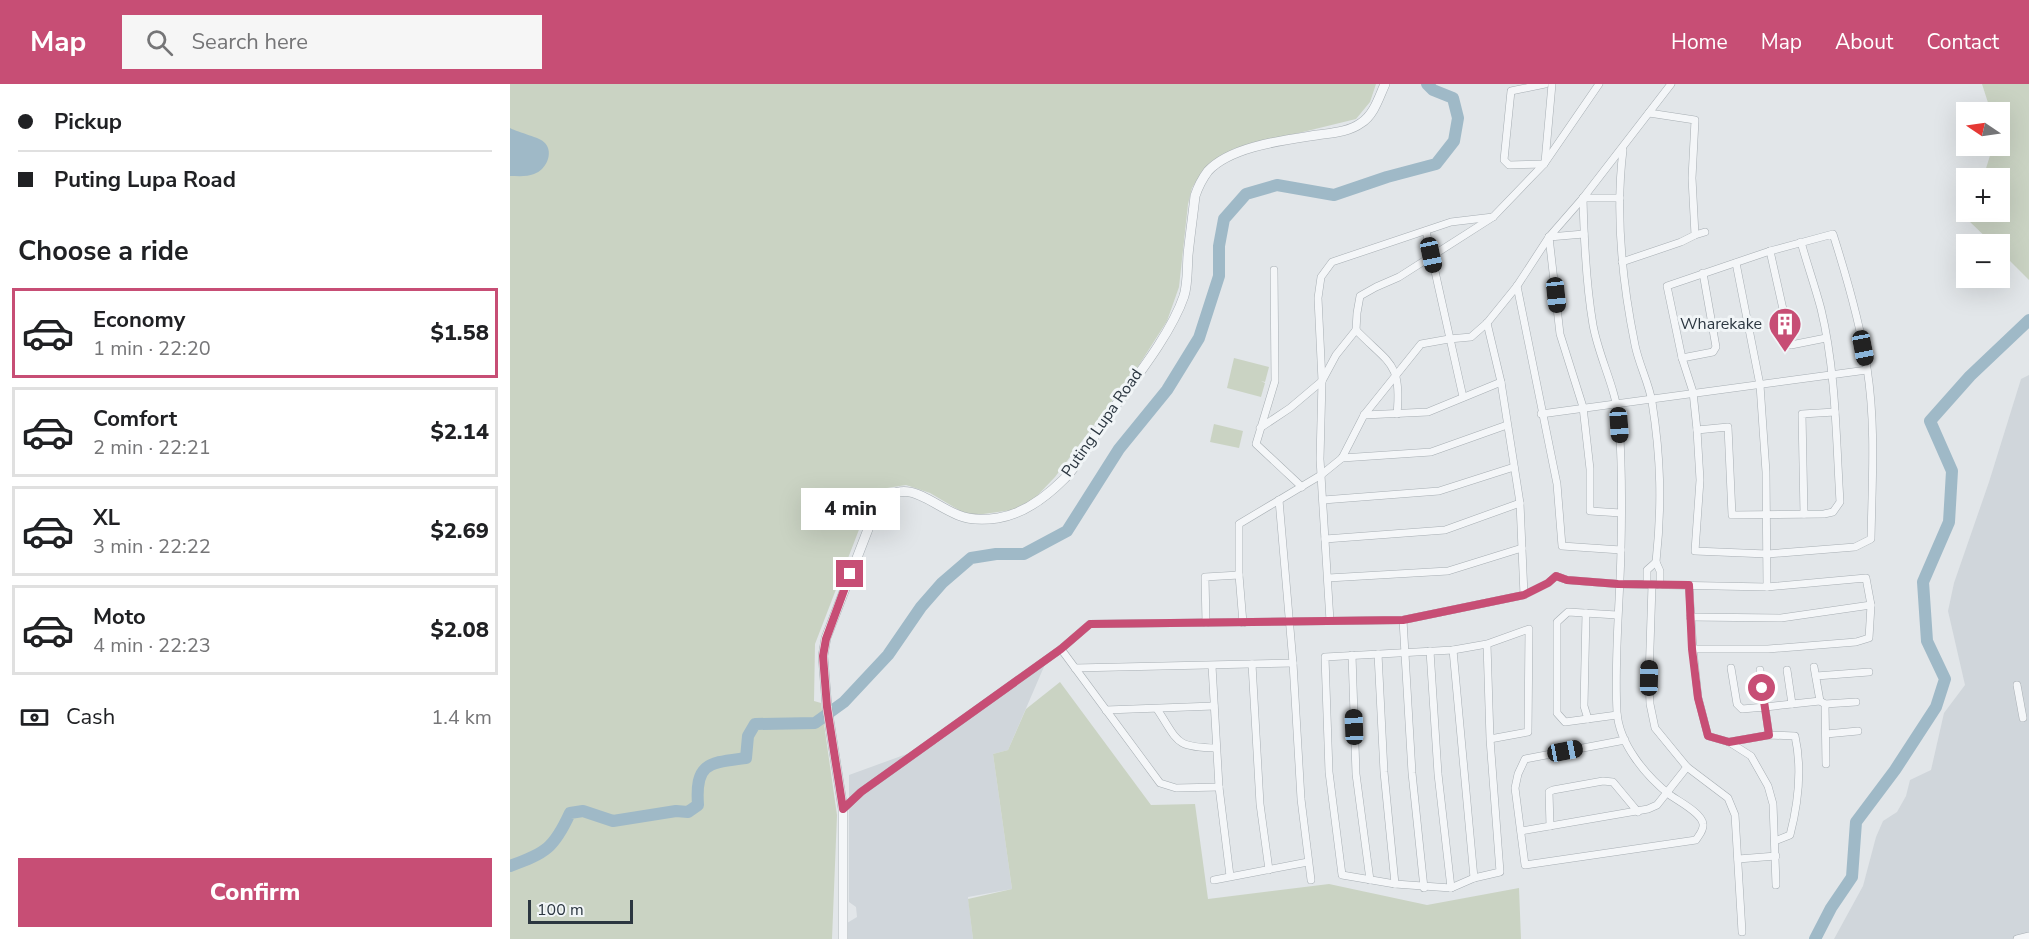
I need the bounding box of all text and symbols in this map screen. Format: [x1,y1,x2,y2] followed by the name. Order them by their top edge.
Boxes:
[122,15,542,69] search box
[30,23,86,61] text: Map
[143,26,176,59] icon: search
[191,27,308,57] text: Search here
[1671,28,1728,56] text: Home
[1761,28,1802,56] text: Map
[1835,28,1893,56] text: About
[1926,28,1999,56] text: Contact
[1956,102,2010,156] north arrow
[1956,102,2010,288] map controls
[54,107,122,137] text: Pickup
[54,165,236,195] text: Puting Lupa Road
[1956,168,2010,222] button: +
[18,233,189,270] text: Choose a ride
[1956,234,2010,288] button: −
[1418,236,1444,274] car
[1545,276,1567,314] car
[93,305,185,335] text: Economy
[21,306,75,360] icon: car
[1767,306,1803,353] building icon: Wharekake
[1680,313,1762,335] place label: Wharekake
[430,318,489,348] text: $1.58
[1851,329,1875,367] car
[93,335,211,362] text: 1 min · 22:20
[1056,364,1148,482] street label: Puting Lupa Road
[93,404,177,434] text: Comfort
[21,405,75,459] icon: car
[1609,406,1629,444] car
[430,417,489,447] text: $2.14
[93,434,211,461] text: 2 min · 22:21
[800,487,899,529] callout: 4 min
[824,495,877,522] text: 4 min
[93,503,120,533] text: XL
[21,504,75,558] icon: car
[430,516,489,546] text: $2.69
[93,533,211,560] text: 3 min · 22:22
[836,560,863,587] route end
[93,602,146,632] text: Moto
[21,603,75,657] icon: car
[430,615,489,645] text: $2.08
[93,632,211,659] text: 4 min · 22:23
[1640,660,1658,696] car
[1748,674,1775,701] route start
[18,701,51,734] icon: cash
[66,702,115,732] text: Cash
[431,704,492,731] text: 1.4 km
[1344,709,1364,745] car
[1546,739,1584,763] car
[18,858,492,927] button: Confirm
[528,897,633,924] scale bar
[537,899,584,921] text: 100 m

